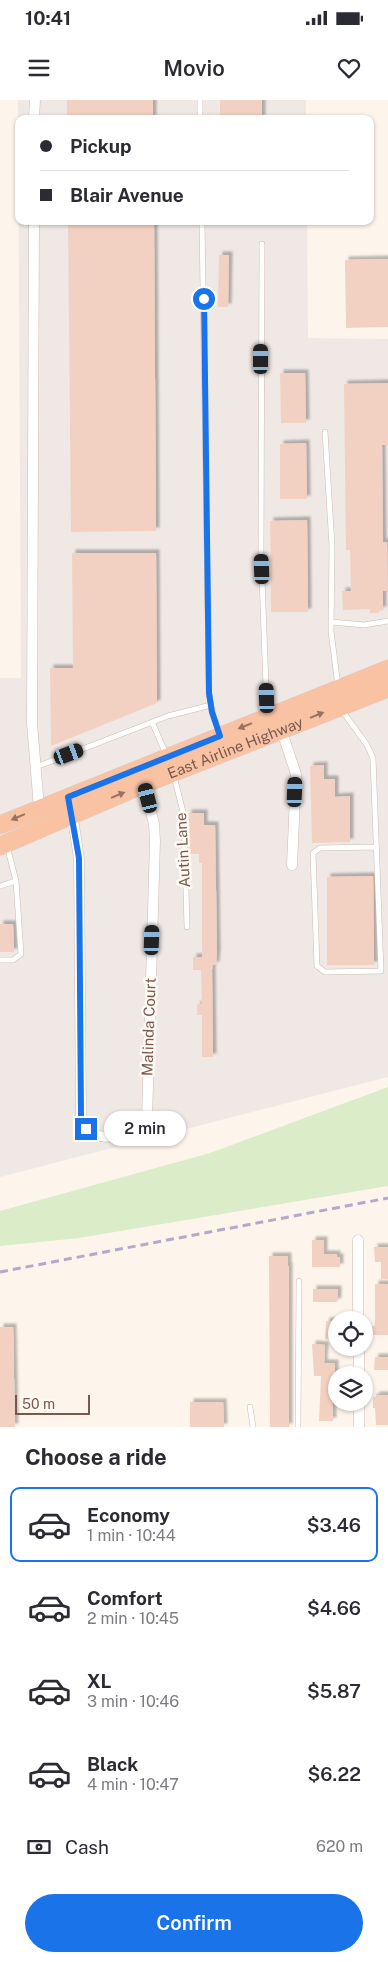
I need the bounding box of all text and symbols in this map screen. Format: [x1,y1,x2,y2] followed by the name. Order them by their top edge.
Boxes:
[25,7,71,29] text: 10:41
[25,54,53,82] icon: menu
[335,54,363,82] icon: heart
[163,55,225,81] text: Movio
[70,135,132,157] text: Pickup
[70,184,184,206] text: Blair Avenue
[193,288,215,310] route start
[253,344,268,374] car
[253,554,270,584] car
[258,683,275,713] car
[310,711,325,719] one-way arrow
[165,713,305,782] street label: East Airline Highway
[238,722,252,730] one-way arrow
[52,742,85,766] car
[286,777,303,807] car
[137,782,158,814] car
[110,791,125,799] one-way arrow
[172,812,193,888] street label: Autin Lane
[11,814,25,822] one-way arrow
[143,925,160,955] car
[138,977,159,1076] street label: Malinda Court
[104,1112,186,1146] callout: 2 min
[75,1118,97,1140] route end
[124,1119,166,1138] text: 2 min
[328,1311,373,1411] map controls
[328,1311,373,1356] button: locate
[328,1366,373,1411] button: layers
[15,1392,90,1415] scale bar
[22,1396,55,1412] text: 50 m
[25,1444,167,1470] text: Choose a ride
[27,1502,72,1547] icon: car
[87,1504,170,1526] text: Economy
[307,1514,361,1536] text: $3.46
[87,1526,176,1545] text: 1 min · 10:44
[27,1585,72,1630] icon: car
[87,1587,163,1609] text: Comfort
[307,1597,361,1619] text: $4.66
[87,1609,179,1628] text: 2 min · 10:45
[27,1668,72,1713] icon: car
[87,1670,112,1692] text: XL
[307,1680,361,1702] text: $5.87
[87,1692,179,1711] text: 3 min · 10:46
[27,1751,72,1796] icon: car
[87,1753,138,1775] text: Black
[307,1763,361,1785] text: $6.22
[87,1775,179,1794] text: 4 min · 10:47
[25,1833,53,1861] icon: cash
[65,1836,109,1858] text: Cash
[316,1837,363,1856] text: 620 m
[25,1894,363,1952] button: Confirm

